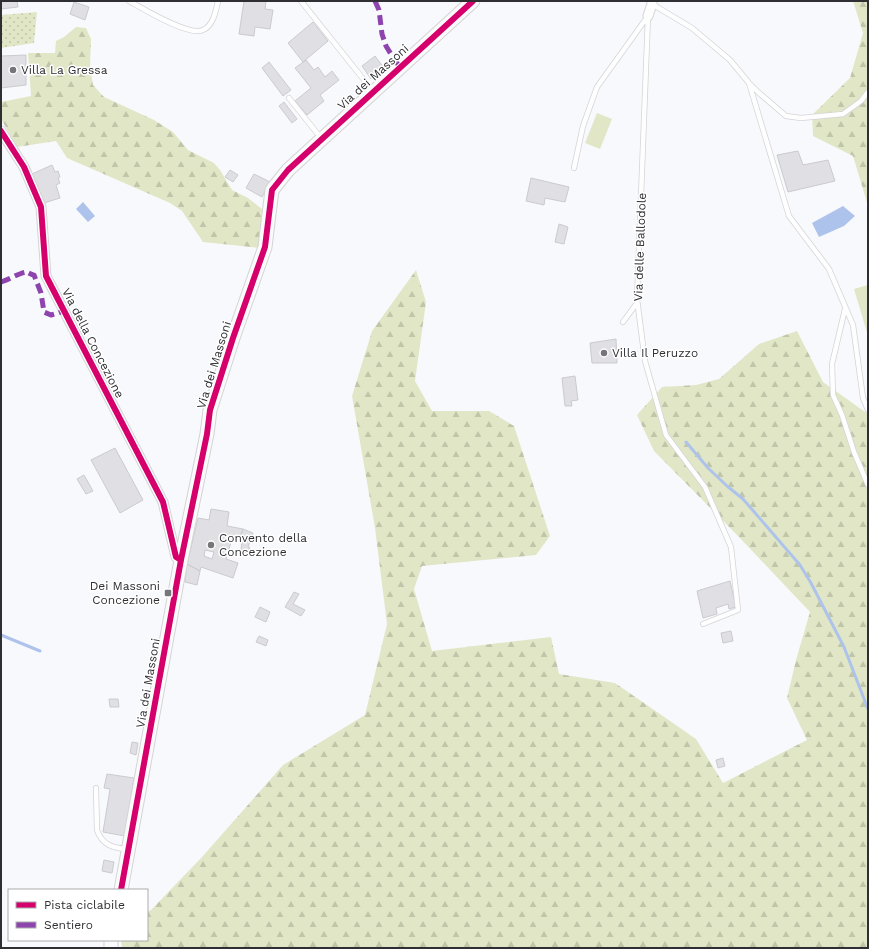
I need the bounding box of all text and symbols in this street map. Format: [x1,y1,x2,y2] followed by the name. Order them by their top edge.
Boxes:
[335,41,411,113] street label: Via dei Massoni
[21,63,108,77] place label: Villa La Gressa
[8,65,18,75] marker: Villa La Gressa
[631,192,649,302] street label: Via delle Ballodole
[59,286,127,400] street label: Via della Concezione
[194,320,234,410] street label: Via dei Massoni
[612,346,698,360] place label: Villa Il Peruzzo
[599,348,609,358] marker: Villa Il Peruzzo
[219,531,307,559] place label: Convento della Concezione
[206,540,216,550] marker: Convento della Concezione
[90,579,160,607] place label: Dei Massoni Concezione
[163,588,173,598] marker: Dei Massoni Concezione
[133,637,163,729] street label: Via dei Massoni
[8,889,148,941] legend
[44,898,125,912] text: Pista ciclabile
[44,918,93,932] text: Sentiero

